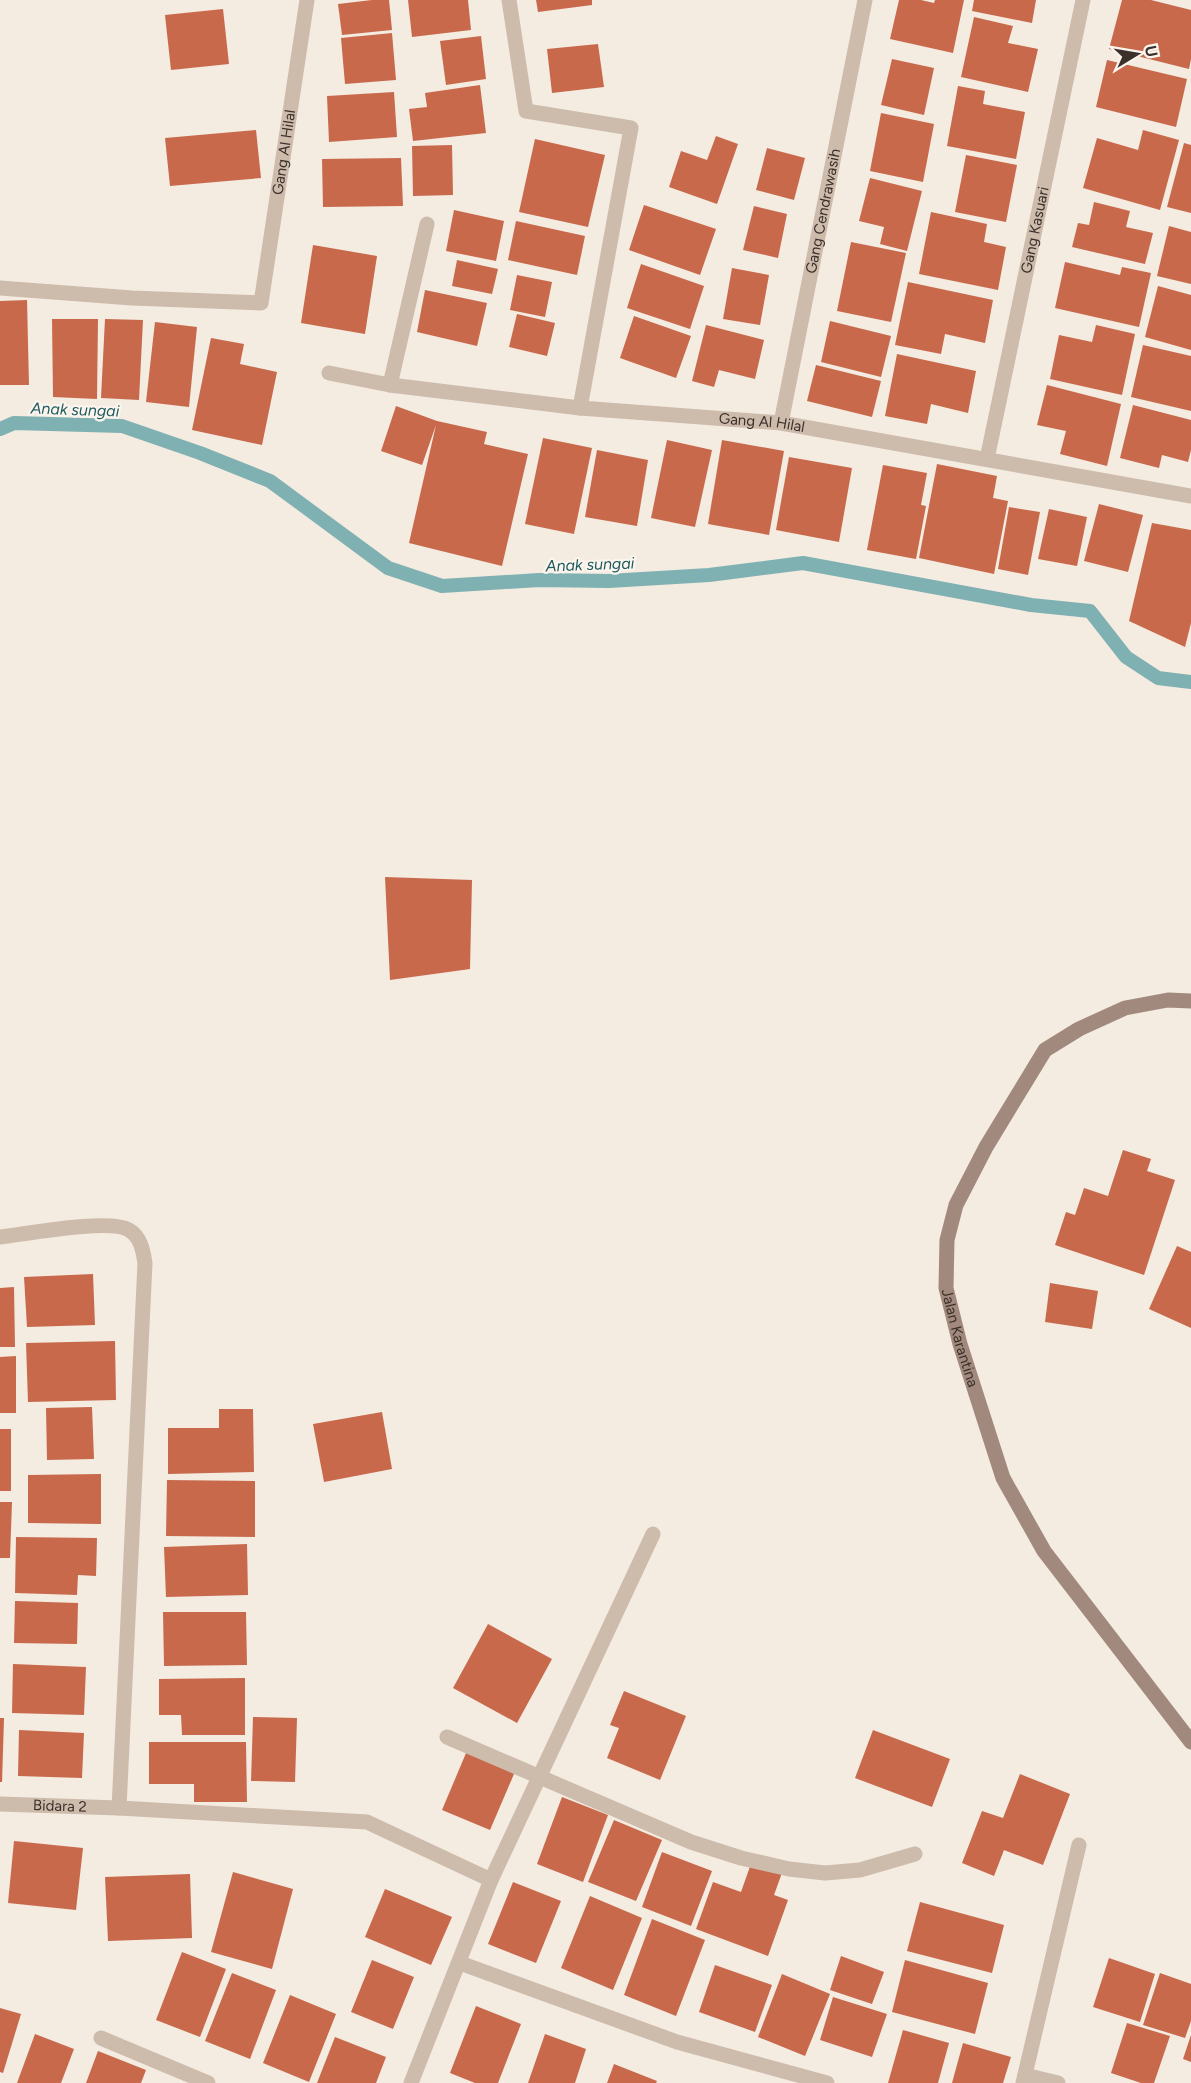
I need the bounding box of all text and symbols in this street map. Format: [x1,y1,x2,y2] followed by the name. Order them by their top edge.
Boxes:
[1107,24,1167,84] north arrow
[1141,44,1162,59] text: U
[269,108,299,196] street label: Gang Al Hilal
[802,147,844,275] street label: Gang Cendrawasih
[1017,185,1053,275] street label: Gang Kasuari
[29,398,120,421] water label: Anak sungai
[718,409,806,436] street label: Gang Al Hilal
[544,553,635,576] water label: Anak sungai
[938,1287,982,1389] street label: Jalan Karantina
[33,1796,87,1816] street label: Bidara 2

